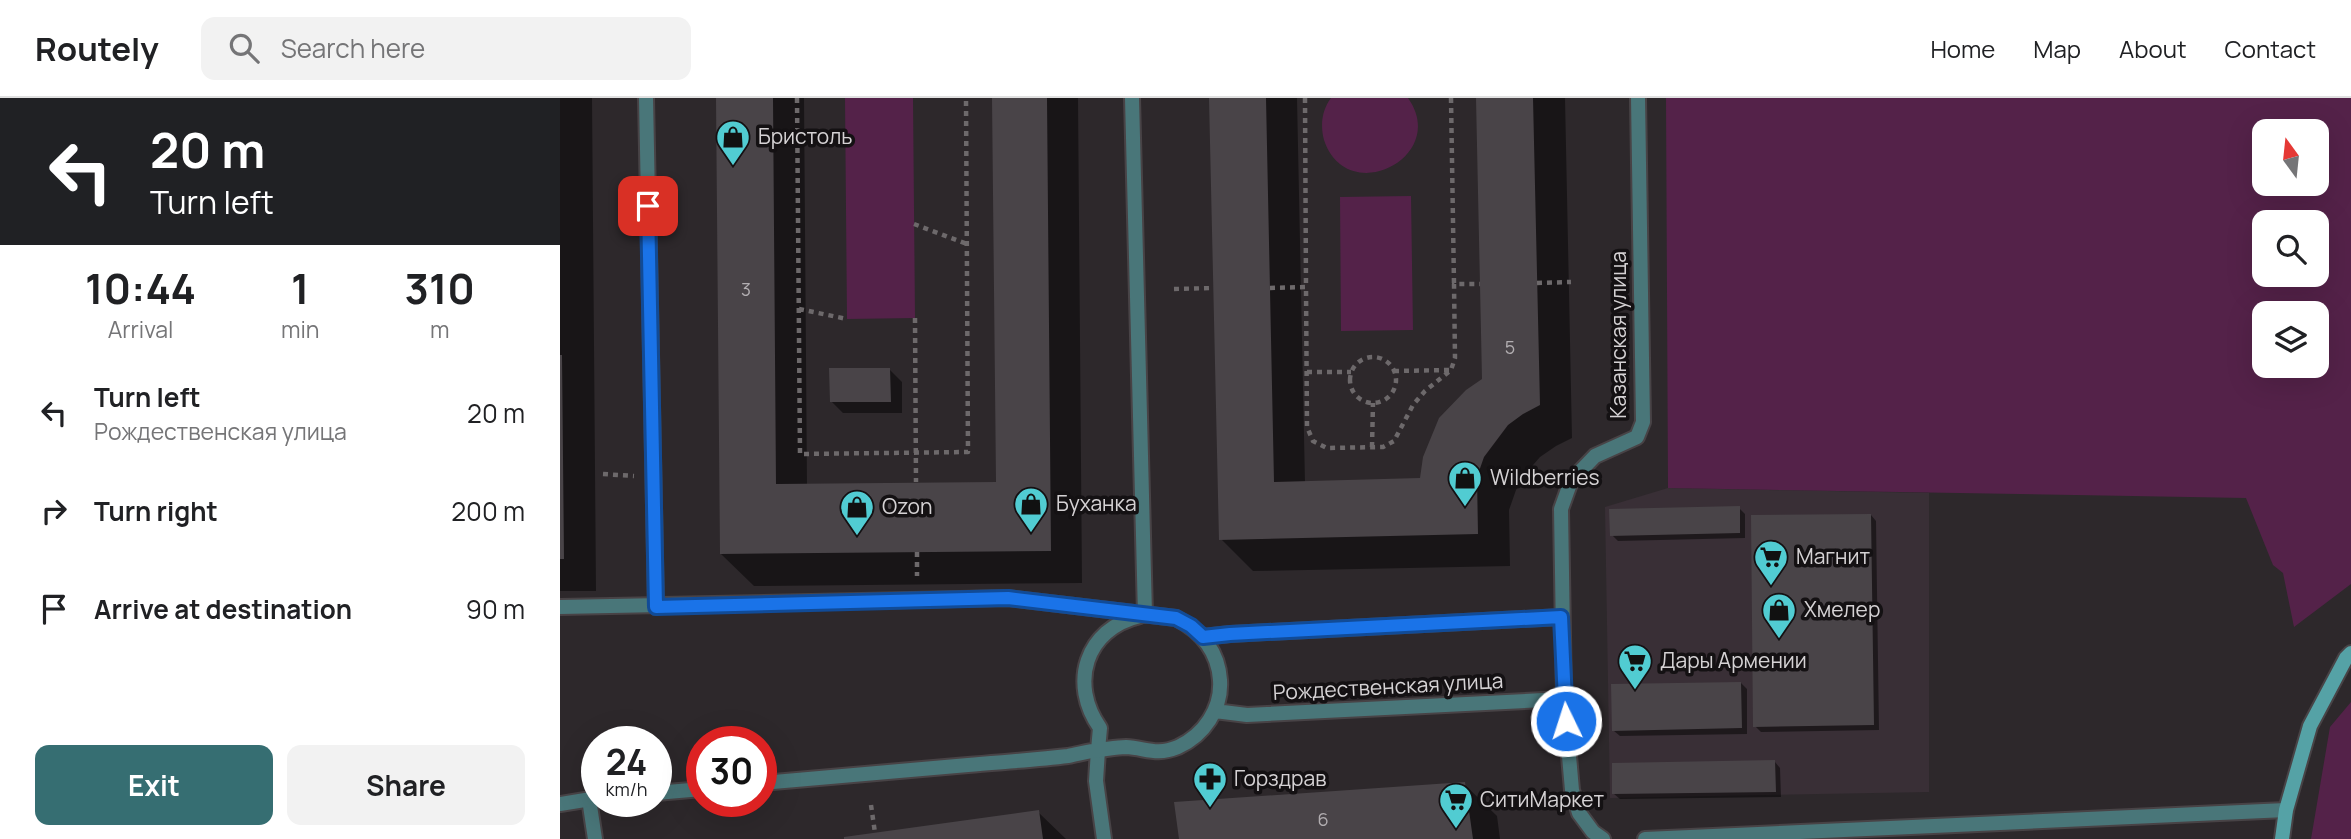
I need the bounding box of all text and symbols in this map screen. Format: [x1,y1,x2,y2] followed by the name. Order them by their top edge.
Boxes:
[201,17,691,80] search box
[35,26,159,71] text: Routely
[225,29,263,67] icon: search
[281,30,425,66] text: Search here
[1930,32,1995,65] text: Home
[2033,32,2081,65] text: Map
[2119,32,2187,65] text: About
[2225,32,2316,65] text: Contact
[150,116,265,183] text: 20 m
[714,118,752,167] shop icon: Бристоль
[2252,119,2329,196] north arrow
[2252,119,2329,378] map controls
[758,122,853,150] place label: Бристоль
[35,126,126,217] icon: left
[618,176,678,236] pin
[150,180,274,224] text: Turn left
[629,187,667,225] icon: arrive
[2252,210,2329,287] button: search
[1604,251,1632,419] street label: Казанская улица
[85,259,196,317] text: 10:44
[291,259,309,317] text: 1
[405,259,475,317] text: 310
[741,277,751,301] house number: 3
[2252,301,2329,378] button: layers
[108,313,173,345] text: Arrival
[281,313,320,345] text: min
[430,313,450,345] text: m
[1505,335,1515,359] house number: 5
[94,379,201,415] text: Turn left
[35,394,73,432] icon: left
[467,395,525,431] text: 20 m
[94,415,347,447] text: Рождественская улица
[1446,459,1484,508] shop icon: Wildberries
[1490,463,1600,491] place label: Wildberries
[1012,485,1050,534] shop icon: Буханка
[838,488,876,537] shop icon: Ozon
[1056,489,1137,517] place label: Буханка
[35,492,73,530] icon: right
[882,492,932,520] place label: Ozon
[94,493,218,529] text: Turn right
[451,493,525,529] text: 200 m
[1752,538,1790,587] supermarket icon: Магнит
[1796,542,1870,570] place label: Магнит
[35,590,73,628] icon: arrive
[94,591,352,627] text: Arrive at destination
[466,591,525,627] text: 90 m
[1760,591,1798,640] shop icon: Хмелер
[1804,595,1880,623] place label: Хмелер
[1616,642,1654,691] supermarket icon: Дары Армении
[1660,646,1807,674] place label: Дары Армении
[1272,666,1504,706] street label: Рождественская улица
[1529,684,1603,758] position arrow
[686,726,777,817] speed limit sign: 30
[606,738,647,786] text: 24
[35,745,273,825] button: Exit
[287,745,525,825] button: Share
[1191,760,1229,809] pharmacy icon: Горздрав
[1234,764,1326,792] place label: Горздрав
[606,777,647,801] text: km/h
[1437,781,1475,830] supermarket icon: СитиМаркет
[1480,785,1604,813] place label: СитиМаркет
[1317,807,1329,831] house number: 6

